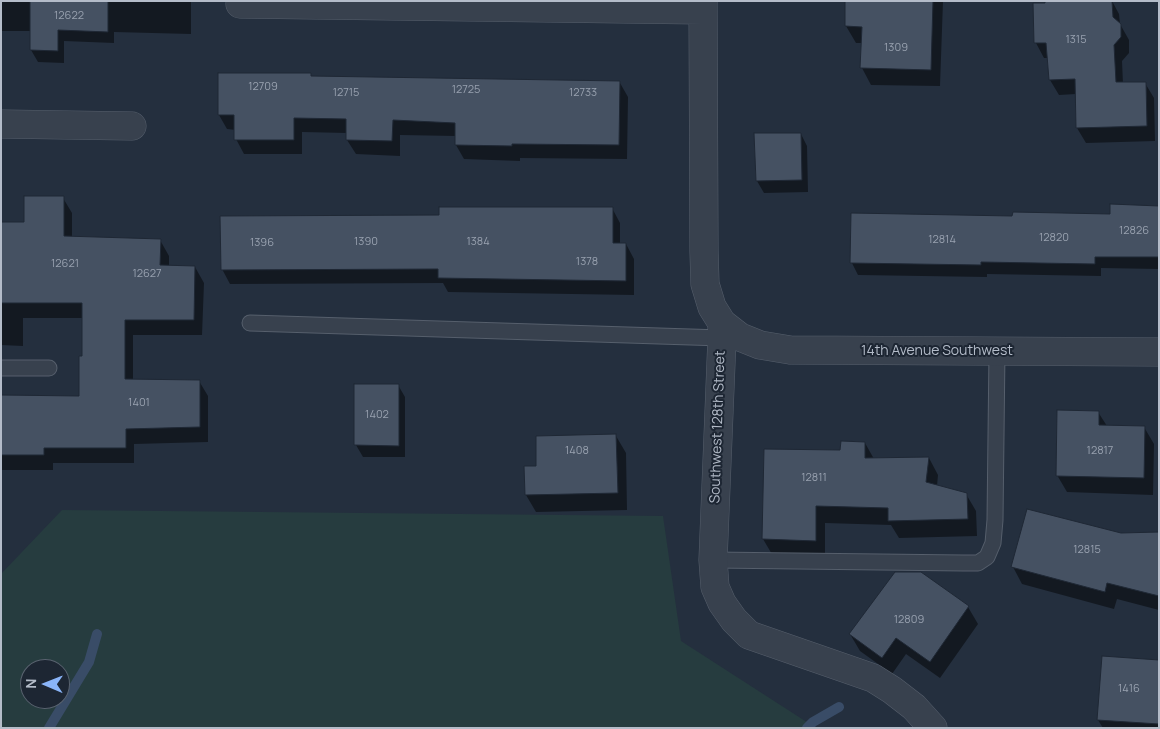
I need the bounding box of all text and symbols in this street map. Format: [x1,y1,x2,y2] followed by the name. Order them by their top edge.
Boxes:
[54,9,84,23] house number: 12622
[1065,33,1087,47] house number: 1315
[884,41,908,55] house number: 1309
[248,80,278,94] house number: 12709
[452,83,480,97] house number: 12725
[333,86,359,100] house number: 12715
[569,86,597,100] house number: 12733
[1119,224,1149,238] house number: 12826
[1039,231,1069,245] house number: 12820
[928,233,956,247] house number: 12814
[354,235,378,249] house number: 1390
[466,235,490,249] house number: 1384
[250,236,274,250] house number: 1396
[576,255,598,269] house number: 1378
[51,257,79,271] house number: 12621
[132,267,162,281] house number: 12627
[861,343,1013,359] street label: 14th Avenue Southwest
[707,350,729,504] street label: Southwest 128th Street
[128,396,150,410] house number: 1401
[365,408,389,422] house number: 1402
[565,444,589,458] house number: 1408
[1087,444,1113,458] house number: 12817
[801,471,827,485] house number: 12811
[1073,543,1101,557] house number: 12815
[894,613,924,627] house number: 12809
[20,659,70,709] north arrow
[21,679,40,689] text: N
[1118,682,1140,696] house number: 1416

